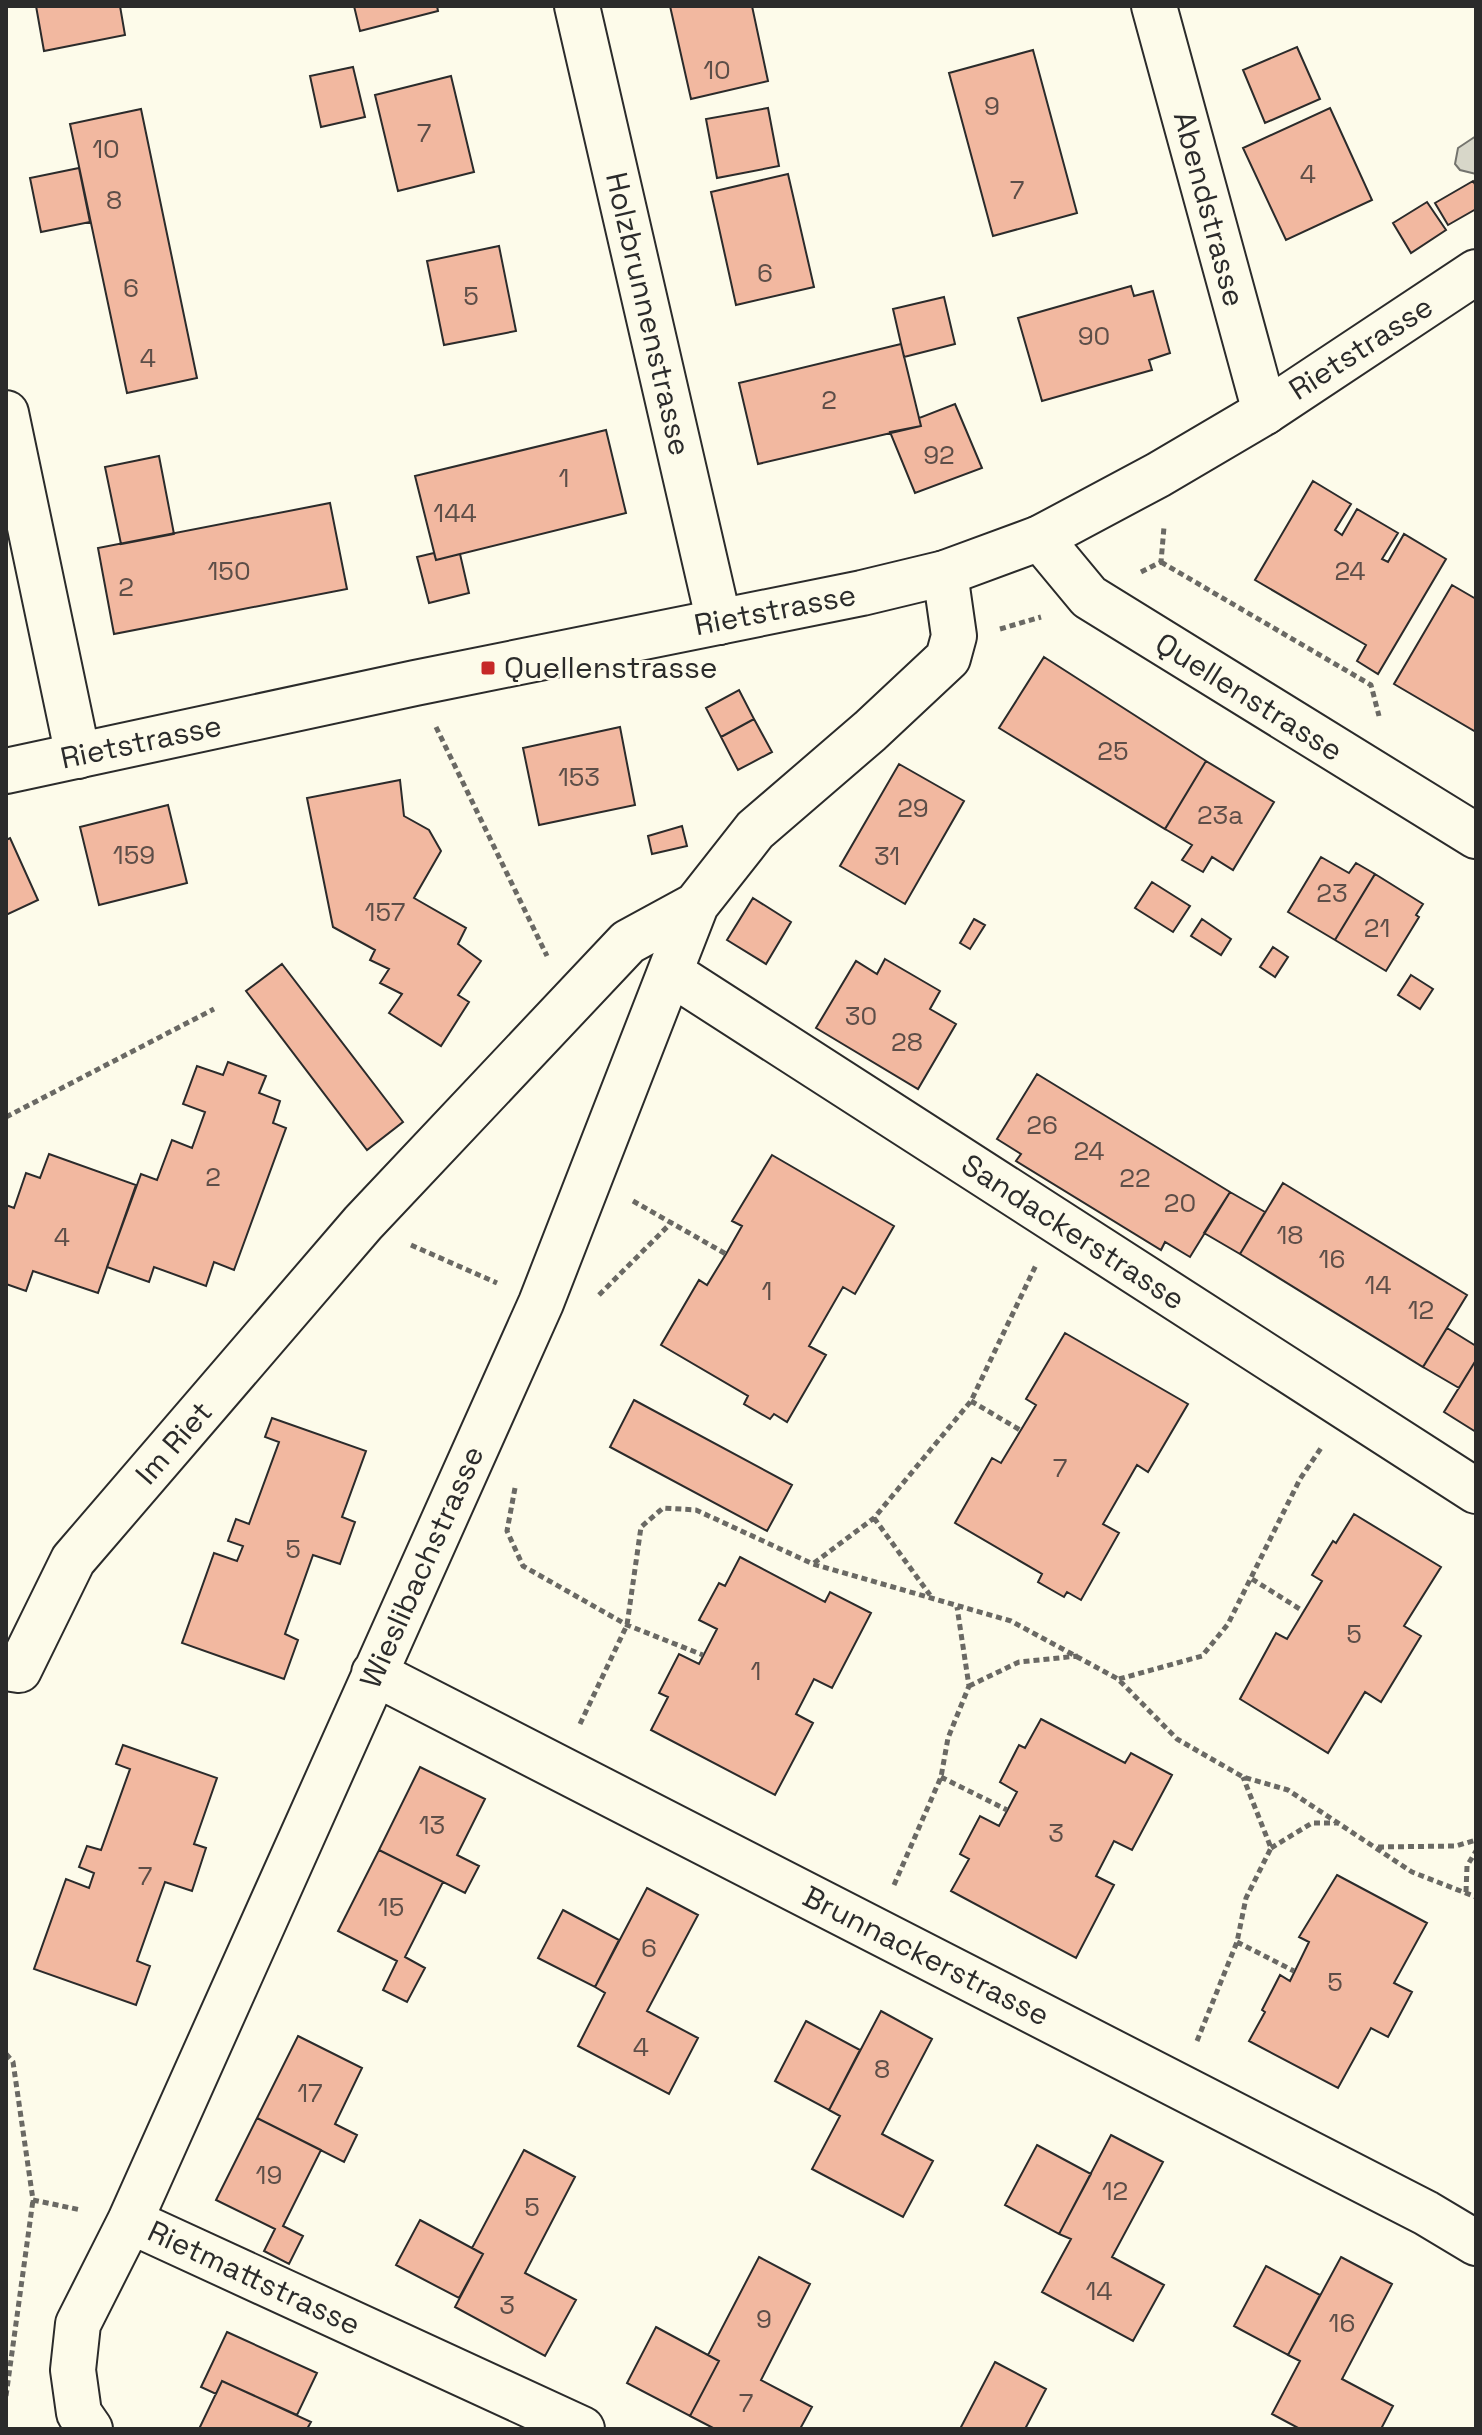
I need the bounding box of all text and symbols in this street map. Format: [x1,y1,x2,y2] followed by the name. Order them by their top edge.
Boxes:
[703,53,731,87] house number: 10
[984,89,1000,123] house number: 9
[1165,107,1254,311] street label: Abendstrasse
[417,116,431,150] house number: 7
[92,132,120,166] house number: 10
[1300,157,1316,191] house number: 4
[597,168,700,459] street label: Holzbrunnenstrasse
[1010,173,1024,207] house number: 7
[106,183,122,217] house number: 8
[757,256,773,290] house number: 6
[123,271,139,305] house number: 6
[463,279,479,313] house number: 5
[1281,287,1440,409] street label: Rietstrasse
[1078,319,1110,353] house number: 90
[140,341,156,375] house number: 4
[821,383,837,417] house number: 2
[923,438,955,472] house number: 92
[559,461,569,495] house number: 1
[433,496,477,530] house number: 144
[207,554,251,588] house number: 150
[1334,554,1366,588] house number: 24
[118,570,134,604] house number: 2
[691,575,859,644] street label: Rietstrasse
[1148,623,1350,770] street label: Quellenstrasse
[504,648,718,687] place label: Quellenstrasse
[479,659,497,677] marker: Quellenstrasse
[57,705,225,778] street label: Rietstrasse
[1097,734,1129,768] house number: 25
[558,760,600,794] house number: 153
[897,791,929,825] house number: 29
[1197,798,1243,832] house number: 23a
[113,838,155,872] house number: 159
[874,839,900,873] house number: 31
[1316,876,1348,910] house number: 23
[365,895,405,929] house number: 157
[1364,911,1390,945] house number: 21
[845,999,877,1033] house number: 30
[891,1025,923,1059] house number: 28
[1026,1108,1058,1142] house number: 26
[1073,1134,1105,1168] house number: 24
[954,1145,1192,1318] street label: Sandackerstrasse
[205,1160,221,1194] house number: 2
[1119,1161,1151,1195] house number: 22
[1164,1186,1196,1220] house number: 20
[1276,1218,1304,1252] house number: 18
[54,1220,70,1254] house number: 4
[1319,1242,1345,1276] house number: 16
[1364,1268,1392,1302] house number: 14
[762,1274,772,1308] house number: 1
[1408,1293,1434,1327] house number: 12
[127,1393,221,1492] street label: Im Riet
[351,1440,492,1694] street label: Wieslibachstrasse
[1053,1451,1067,1485] house number: 7
[285,1532,301,1566] house number: 5
[1346,1617,1362,1651] house number: 5
[751,1654,761,1688] house number: 1
[419,1808,445,1842] house number: 13
[1048,1816,1064,1850] house number: 3
[138,1859,152,1893] house number: 7
[796,1876,1056,2035] street label: Brunnackerstrasse
[378,1890,404,1924] house number: 15
[641,1931,657,1965] house number: 6
[1327,1965,1343,1999] house number: 5
[633,2030,649,2064] house number: 4
[874,2052,890,2086] house number: 8
[297,2076,323,2110] house number: 17
[256,2158,282,2192] house number: 19
[1102,2174,1128,2208] house number: 12
[524,2190,540,2224] house number: 5
[142,2211,367,2344] street label: Rietmattstrasse
[1085,2274,1113,2308] house number: 14
[499,2288,515,2322] house number: 3
[756,2302,772,2336] house number: 9
[1329,2306,1355,2340] house number: 16
[739,2386,753,2420] house number: 7

